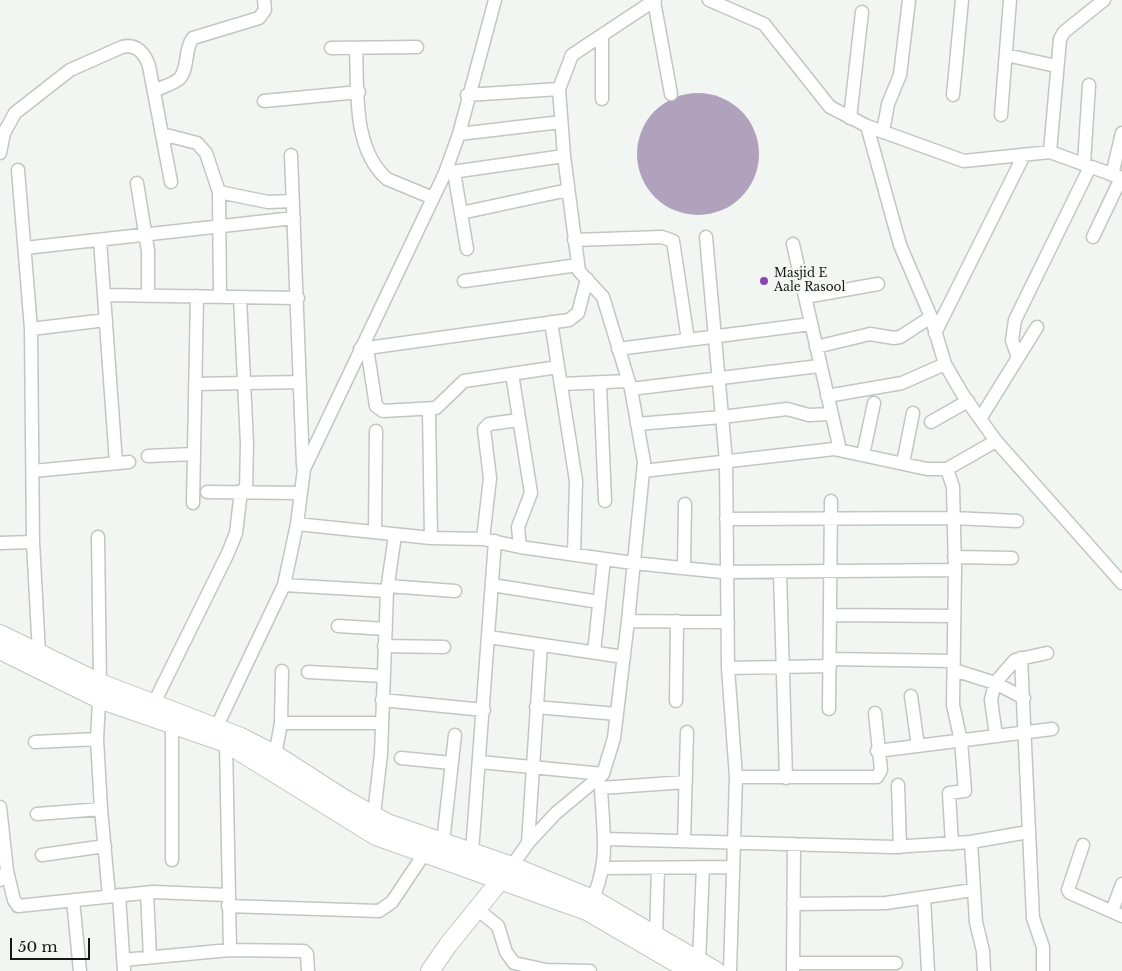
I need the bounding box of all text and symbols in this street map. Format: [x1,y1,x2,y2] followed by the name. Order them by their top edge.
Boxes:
[774,267,845,295] place label: Masjid E Aale Rasool
[758,275,770,287] marker: Masjid E Aale Rasool
[12,928,92,960] scale bar
[18,937,58,956] text: 50 m

